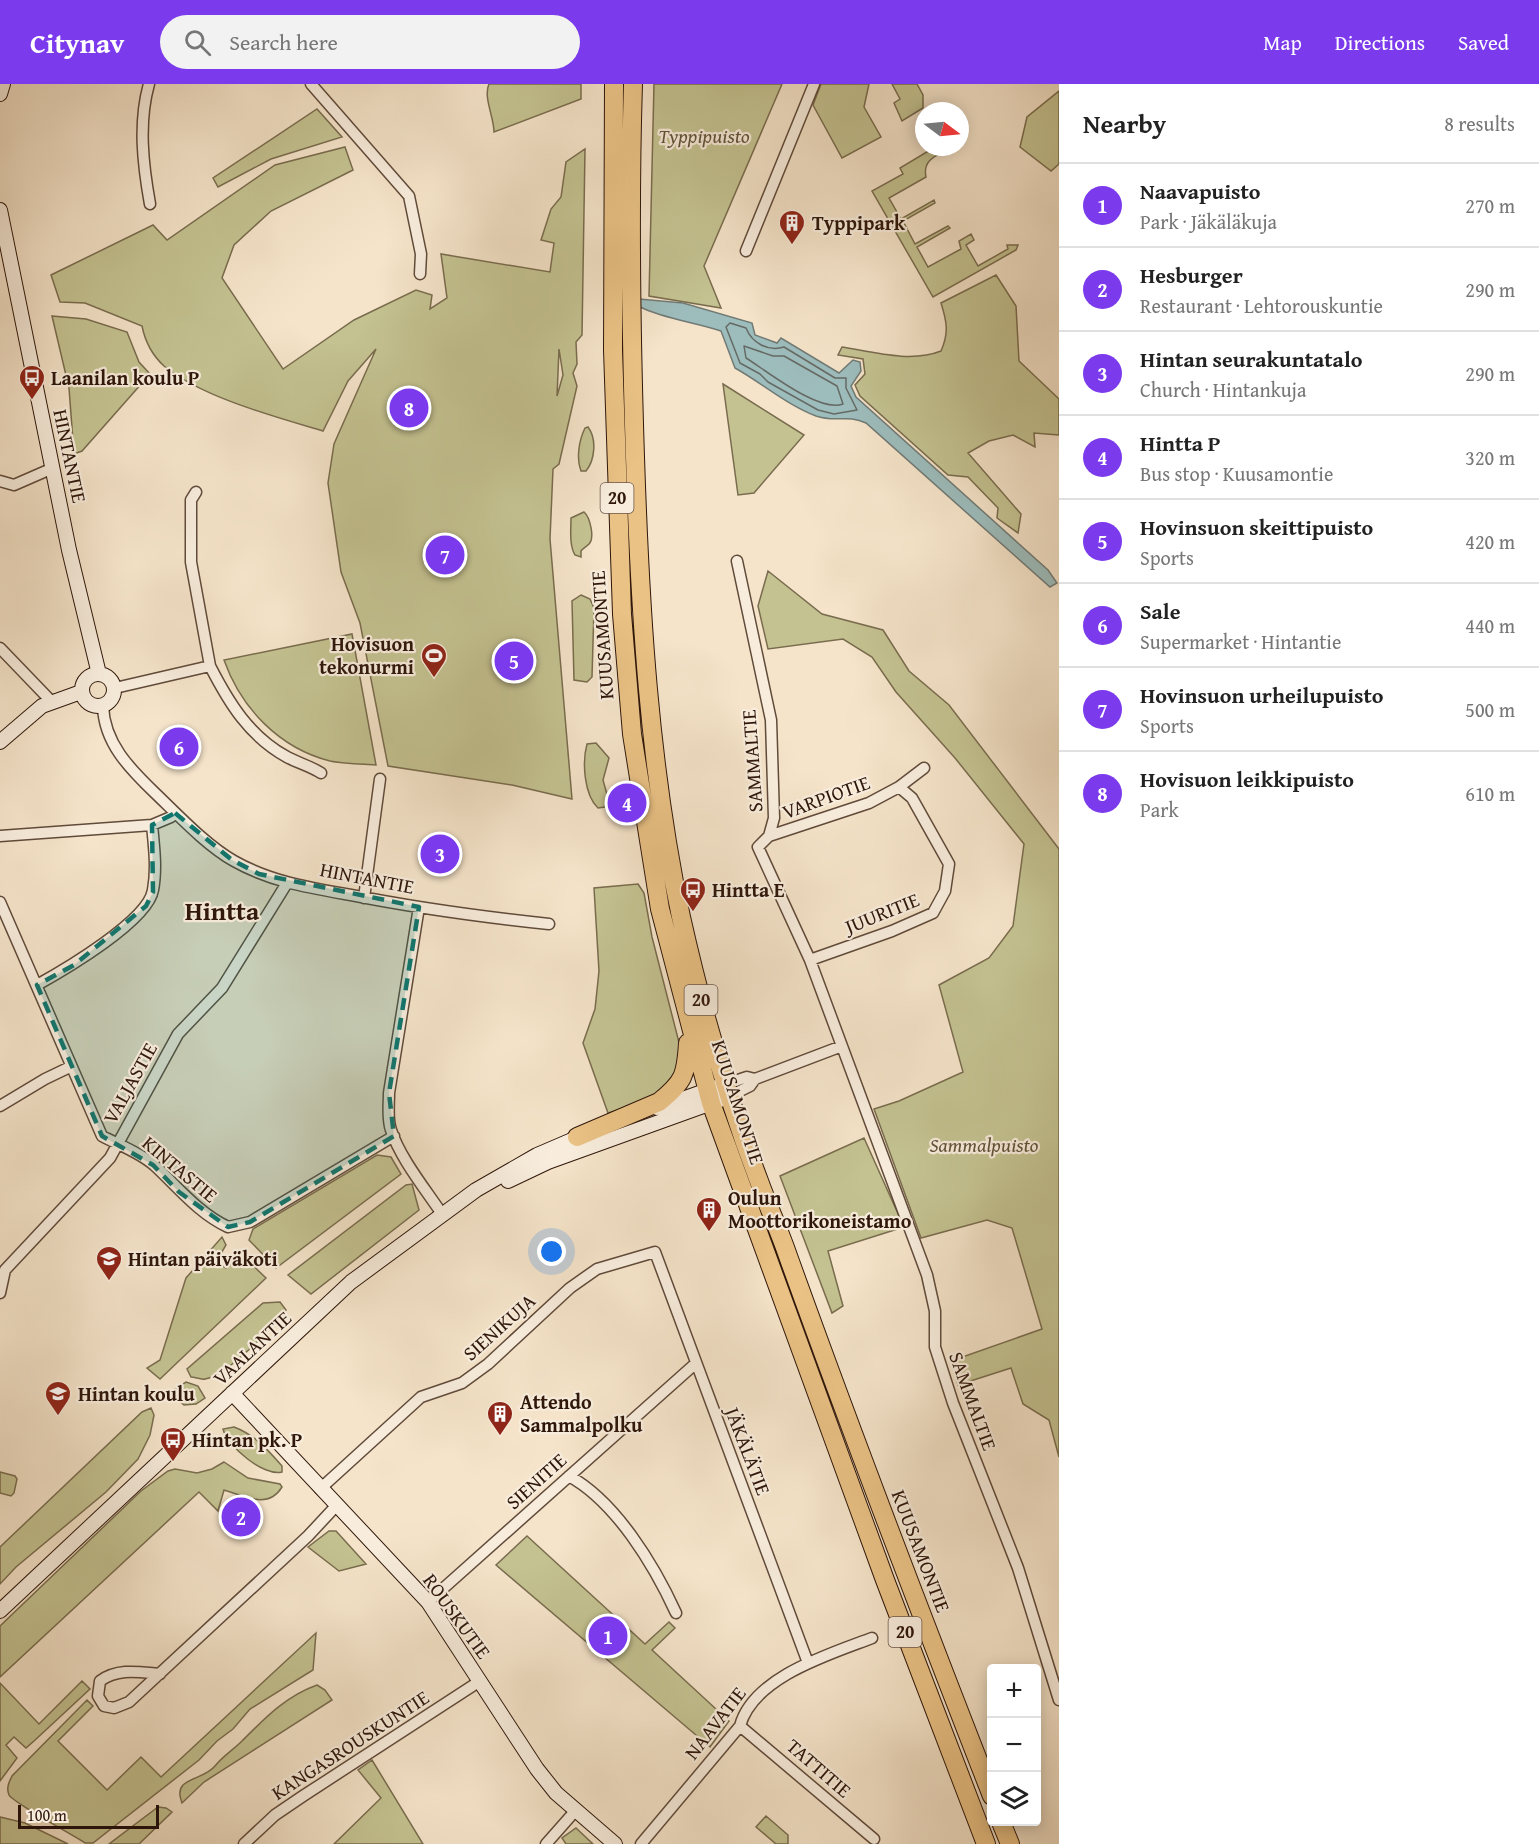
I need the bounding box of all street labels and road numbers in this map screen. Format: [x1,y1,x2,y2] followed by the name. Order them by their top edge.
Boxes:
[46,406,95,505] street label: HINTANTIE
[600,483,634,513] road number: 20
[583,570,620,700] street label: KUUSAMONTIE
[733,709,770,813] street label: SAMMALTIE
[778,767,874,826] street label: VARPIOTIE
[318,854,417,901] street label: HINTANTIE
[838,885,923,942] street label: JUURITIE
[684,985,718,1015] road number: 20
[705,1036,772,1168] street label: KUUSAMONTIE
[95,1037,164,1129] street label: VALJASTIE
[136,1128,224,1209] street label: KINTASTIE
[456,1286,541,1367] street label: SIENIKUJA
[206,1304,297,1392] street label: VAALANTIE
[942,1348,1005,1454] street label: SAMMALTIE
[717,1400,778,1499] street label: JÄKÄLÄTIE
[499,1446,572,1516] street label: SIENITIE
[885,1485,958,1616] street label: KUUSAMONTIE
[417,1567,498,1664] street label: ROUSKUTIE
[888,1617,922,1647] road number: 20
[677,1680,752,1765] street label: NAAVATIE
[265,1683,434,1807] street label: KANGASROUSKUNTIE
[781,1731,858,1804] street label: TATTITIE

